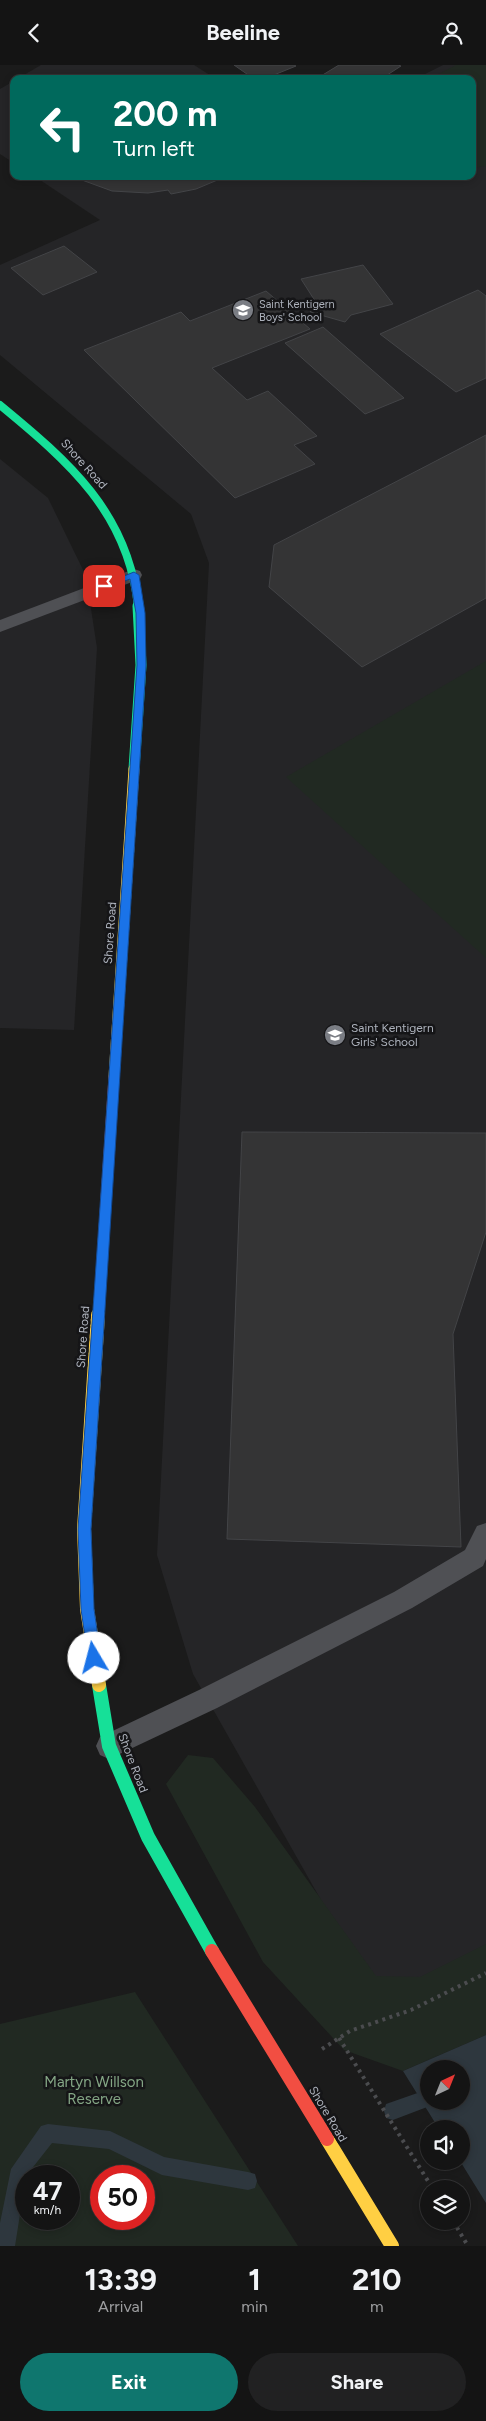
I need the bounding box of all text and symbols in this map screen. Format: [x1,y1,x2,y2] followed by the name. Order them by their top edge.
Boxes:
[20,19,48,47] icon: back
[206,19,280,46] text: Beeline
[438,19,466,47] icon: person
[113,93,217,135] text: 200 m
[30,95,95,160] icon: left
[113,135,195,162] text: Turn left
[231,298,255,322] school or university icon: Saint Kentigern Boys' School
[259,298,335,324] place label: Saint Kentigern Boys' School
[58,436,110,492] street label: Shore Road
[83,565,125,607] pin
[90,572,118,600] icon: arrive
[101,901,119,965] street label: Shore Road
[351,1021,434,1049] place label: Saint Kentigern Girls' School
[323,1023,347,1047] school or university icon: Saint Kentigern Girls' School
[74,1305,92,1369] street label: Shore Road
[67,1631,119,1683] position arrow
[115,1731,151,1795] street label: Shore Road
[420,2060,470,2110] north arrow
[420,2060,470,2230] map controls
[44,2073,144,2108] park label: Martyn Willson Reserve
[306,2084,350,2144] street label: Shore Road
[420,2120,470,2170] button: sound
[90,2165,155,2230] speed limit sign: 50
[33,2176,62,2206] text: 47
[420,2180,470,2230] button: layers
[34,2203,61,2217] text: km/h
[84,2261,157,2298] text: 13:39
[248,2261,261,2298] text: 1
[352,2261,402,2298] text: 210
[98,2297,143,2316] text: Arrival
[241,2297,268,2316] text: min
[370,2297,384,2316] text: m
[20,2353,238,2411] button: Exit
[248,2353,466,2411] button: Share

